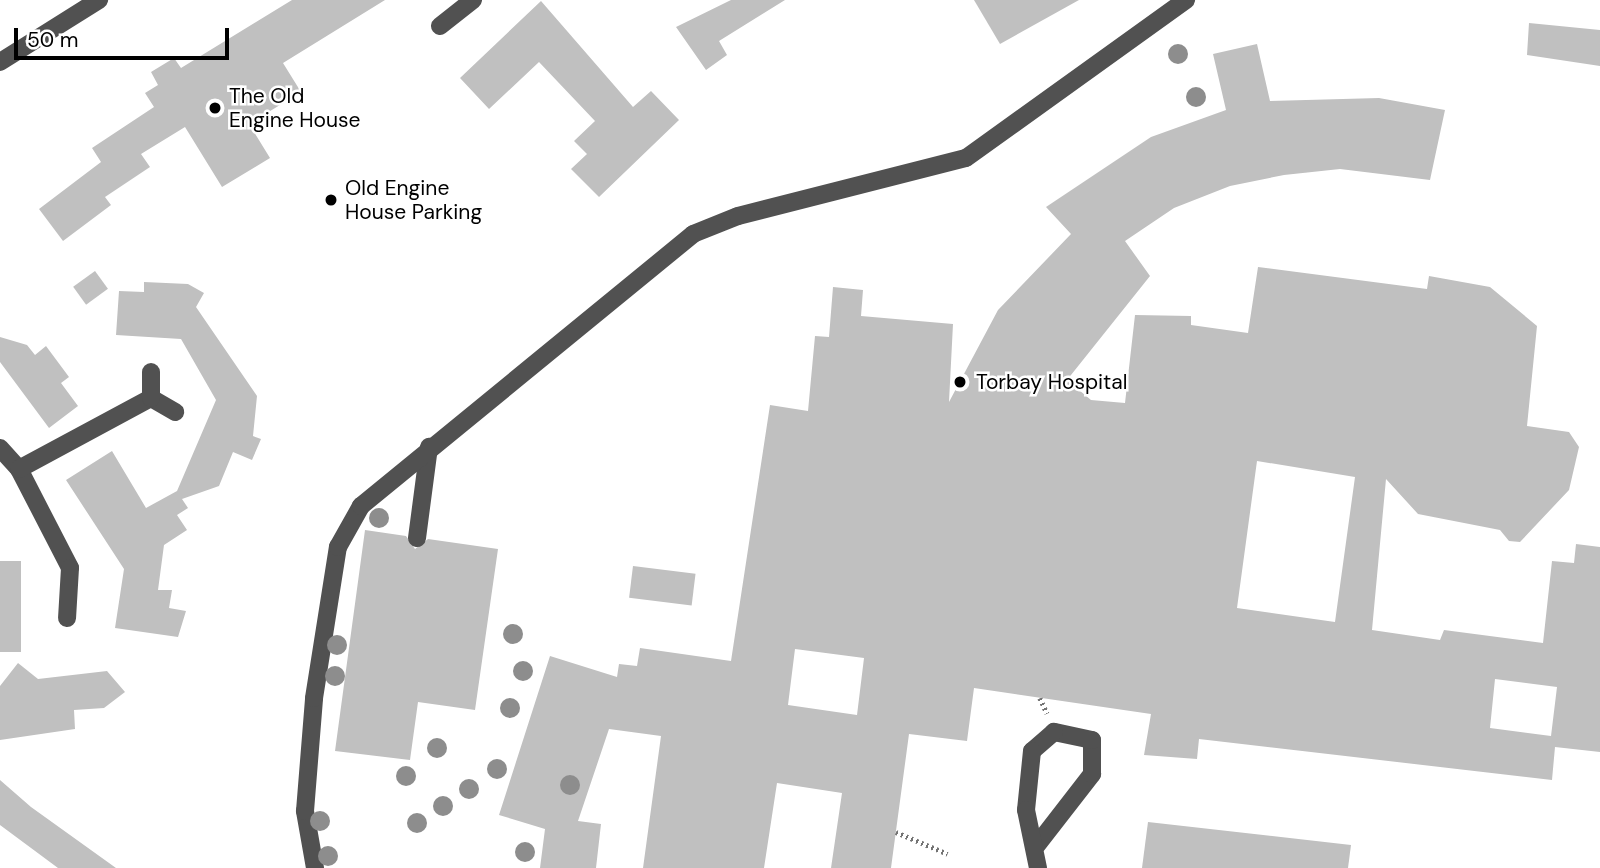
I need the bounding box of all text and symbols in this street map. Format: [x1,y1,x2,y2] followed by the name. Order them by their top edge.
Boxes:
[18,14,233,58] scale bar
[27,26,78,54] text: 50 m
[229,83,361,133] place label: The Old Engine House
[207,100,223,116] marker: The Old Engine House
[345,175,482,225] place label: Old Engine House Parking
[323,192,339,208] marker: Old Engine House Parking
[976,369,1127,395] place label: Torbay Hospital
[950,372,970,392] marker: Torbay Hospital

